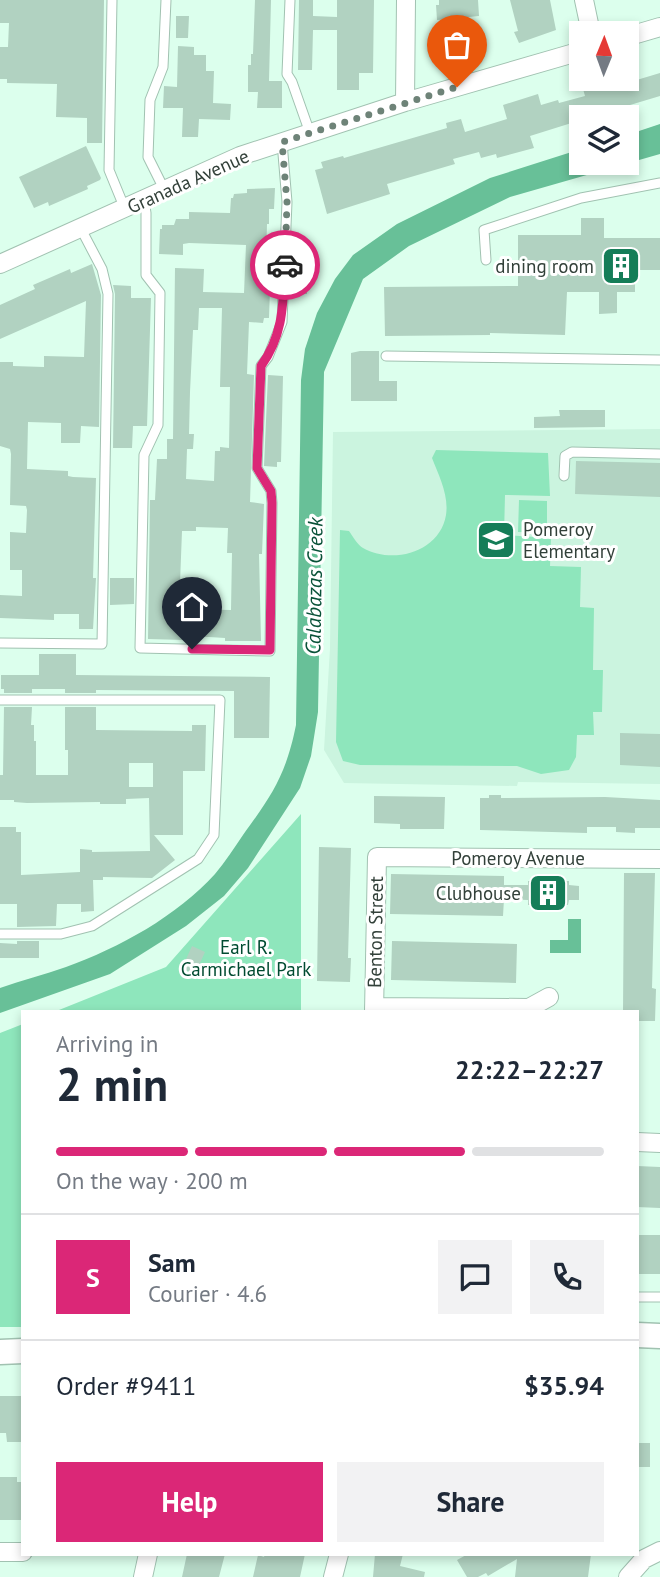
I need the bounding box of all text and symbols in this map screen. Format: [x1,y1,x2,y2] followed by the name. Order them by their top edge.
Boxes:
[427,15,487,87] pin
[569,21,639,91] north arrow
[569,21,639,175] map controls
[438,26,476,64] icon: bag
[569,105,639,175] button: layers
[123,143,253,219] street label: Granada Avenue
[250,230,320,300] courier
[600,245,642,287] building icon: dining room
[266,246,304,284] icon: car
[495,254,594,278] place label: dining room
[299,516,329,655] water label: Calabazas Creek
[523,517,615,563] place label: Pomeroy Elementary
[475,519,517,561] school or university icon: Pomeroy Elementary
[162,577,222,649] pin
[173,588,211,626] icon: home
[451,846,585,870] street label: Pomeroy Avenue
[527,872,569,914] building icon: Clubhouse
[362,875,388,988] street label: Benton Street
[436,881,521,905] place label: Clubhouse
[181,935,311,981] park label: Earl R. Carmichael Park
[56,1029,158,1058] text: Arriving in
[455,1053,604,1086] text: 22:22–22:27
[56,1054,168,1114] text: 2 min
[56,1166,248,1195] text: On the way · 200 m
[438,1240,512,1314] button: chat
[530,1240,604,1314] button: phone
[148,1246,196,1279] text: Sam
[86,1261,100,1294] text: S
[148,1279,267,1308] text: Courier · 4.6
[56,1369,196,1402] text: Order #9411
[524,1369,604,1402] text: $35.94
[56,1462,323,1542] button: Help
[337,1462,604,1542] button: Share

